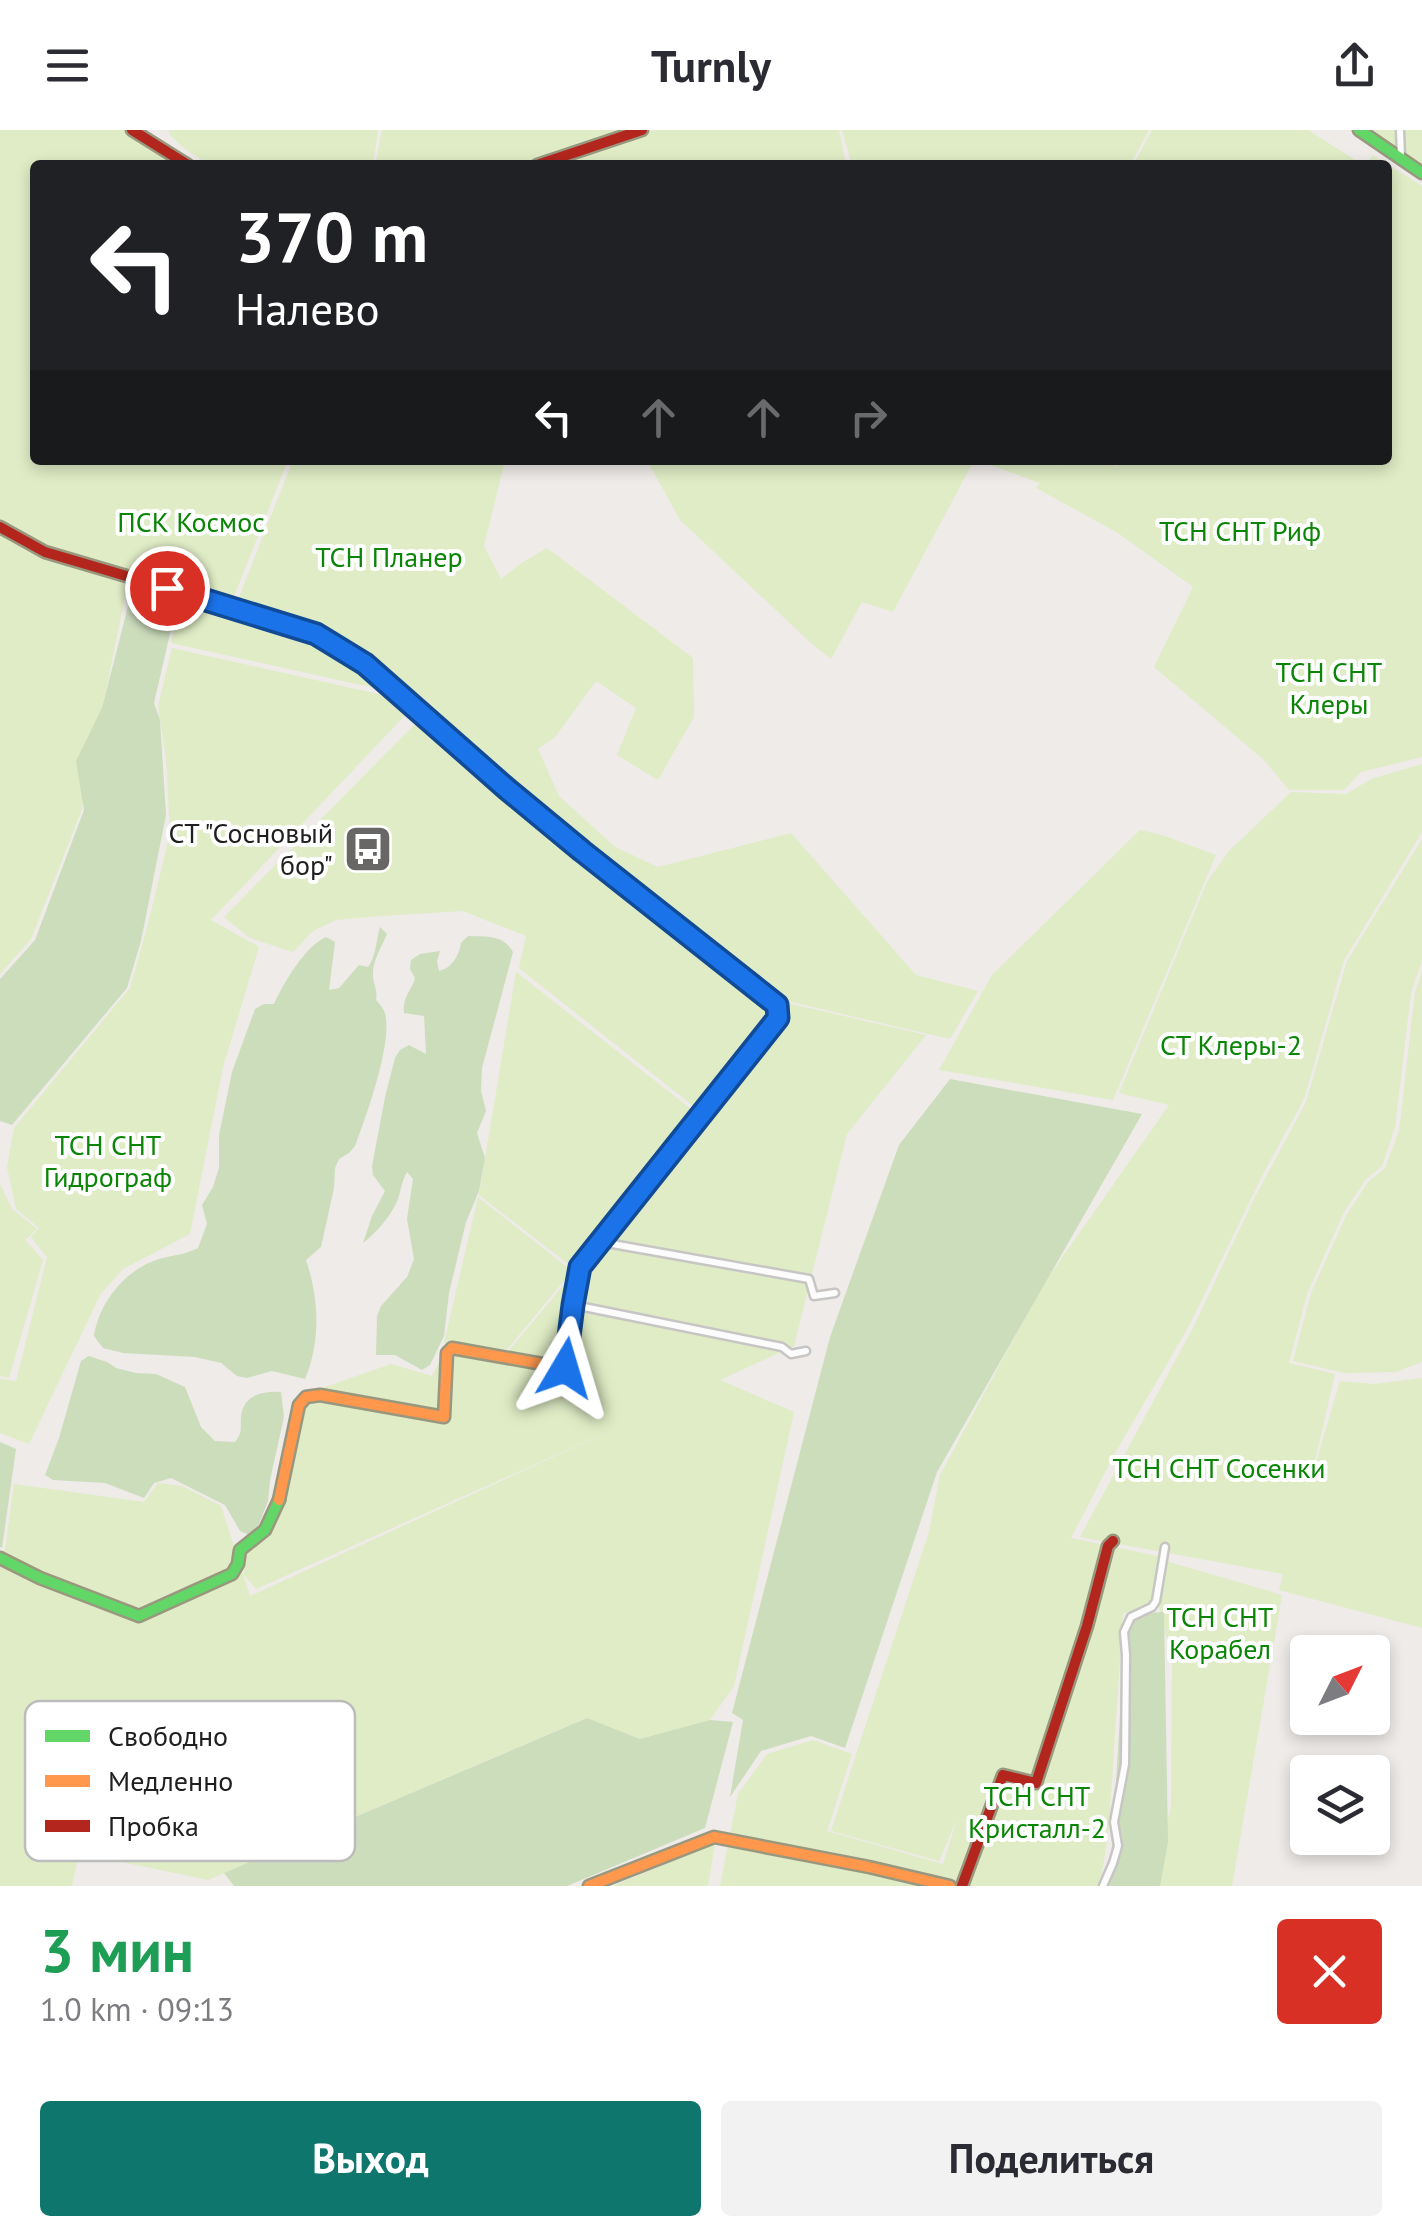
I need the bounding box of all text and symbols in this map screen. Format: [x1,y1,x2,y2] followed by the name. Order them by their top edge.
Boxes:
[651,36,771,94] text: Turnly
[40,38,95,93] icon: menu
[1327,38,1382,93] icon: share
[235,191,428,281] text: 370 m
[70,200,200,330] icon: left
[235,279,380,337] text: Налево
[526,390,581,445] icon: left
[631,390,686,445] icon: ahead
[736,390,791,445] icon: ahead
[841,390,896,445] icon: right
[117,503,265,540] park label: ПСК Космос
[1159,512,1321,549] park label: ТСН СНТ Риф
[315,538,463,575] park label: ТСН Планер
[125,546,210,631] pin
[140,561,195,616] icon: arrive
[1276,653,1383,722] park label: ТСН СНТ Клеры
[169,814,333,883] place label: СТ "Сосновый бор"
[342,823,394,875] bus stop icon: СТ "Сосновый бор"
[1160,1026,1302,1063] park label: СТ Клеры-2
[44,1126,172,1195] park label: ТСН СНТ Гидрограф
[513,1316,617,1420] position arrow
[1112,1449,1326,1486] park label: ТСН СНТ Сосенки
[1167,1598,1274,1667] park label: ТСН СНТ Корабел
[1290,1635,1390,1735] north arrow
[1290,1635,1390,1855] map controls
[25,1701,355,1861] legend
[108,1717,228,1754] text: Свободно
[1290,1755,1390,1855] button: layers
[108,1762,233,1799] text: Медленно
[968,1777,1106,1846] park label: ТСН СНТ Кристалл-2
[108,1807,199,1844] text: Пробка
[40,1911,194,1989] text: 3 мин
[1277,1919,1382,2024] button: close
[40,1988,234,2030] text: 1.0 km · 09:13
[40,2101,701,2216] button: Выход
[721,2101,1382,2216] button: Поделиться

